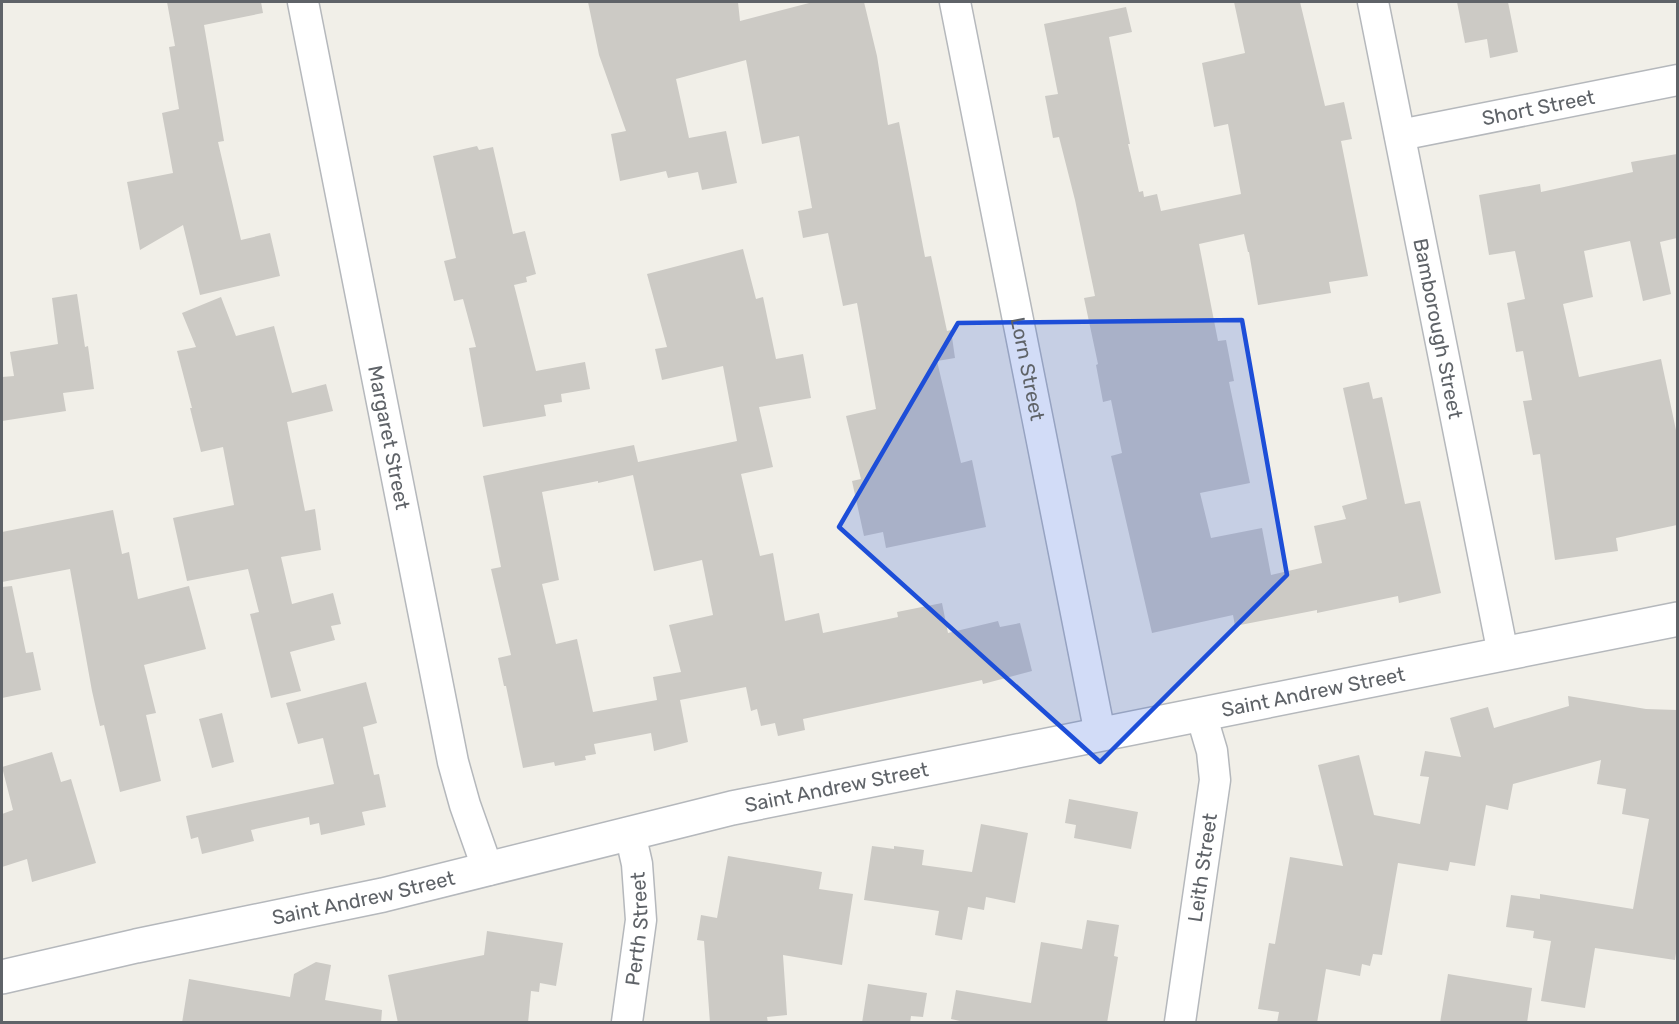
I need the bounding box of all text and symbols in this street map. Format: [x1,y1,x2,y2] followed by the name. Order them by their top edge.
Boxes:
[1480,85,1597,131] street label: Short Street
[1408,236,1468,421] street label: Bamborough Street
[1006,315,1050,423] street label: Lorn Street
[363,363,415,512] street label: Margaret Street
[1219,662,1407,722] street label: Saint Andrew Street
[743,757,931,817] street label: Saint Andrew Street
[1183,811,1222,924] street label: Leith Street
[270,866,457,930] street label: Saint Andrew Street
[620,871,653,987] street label: Perth Street

